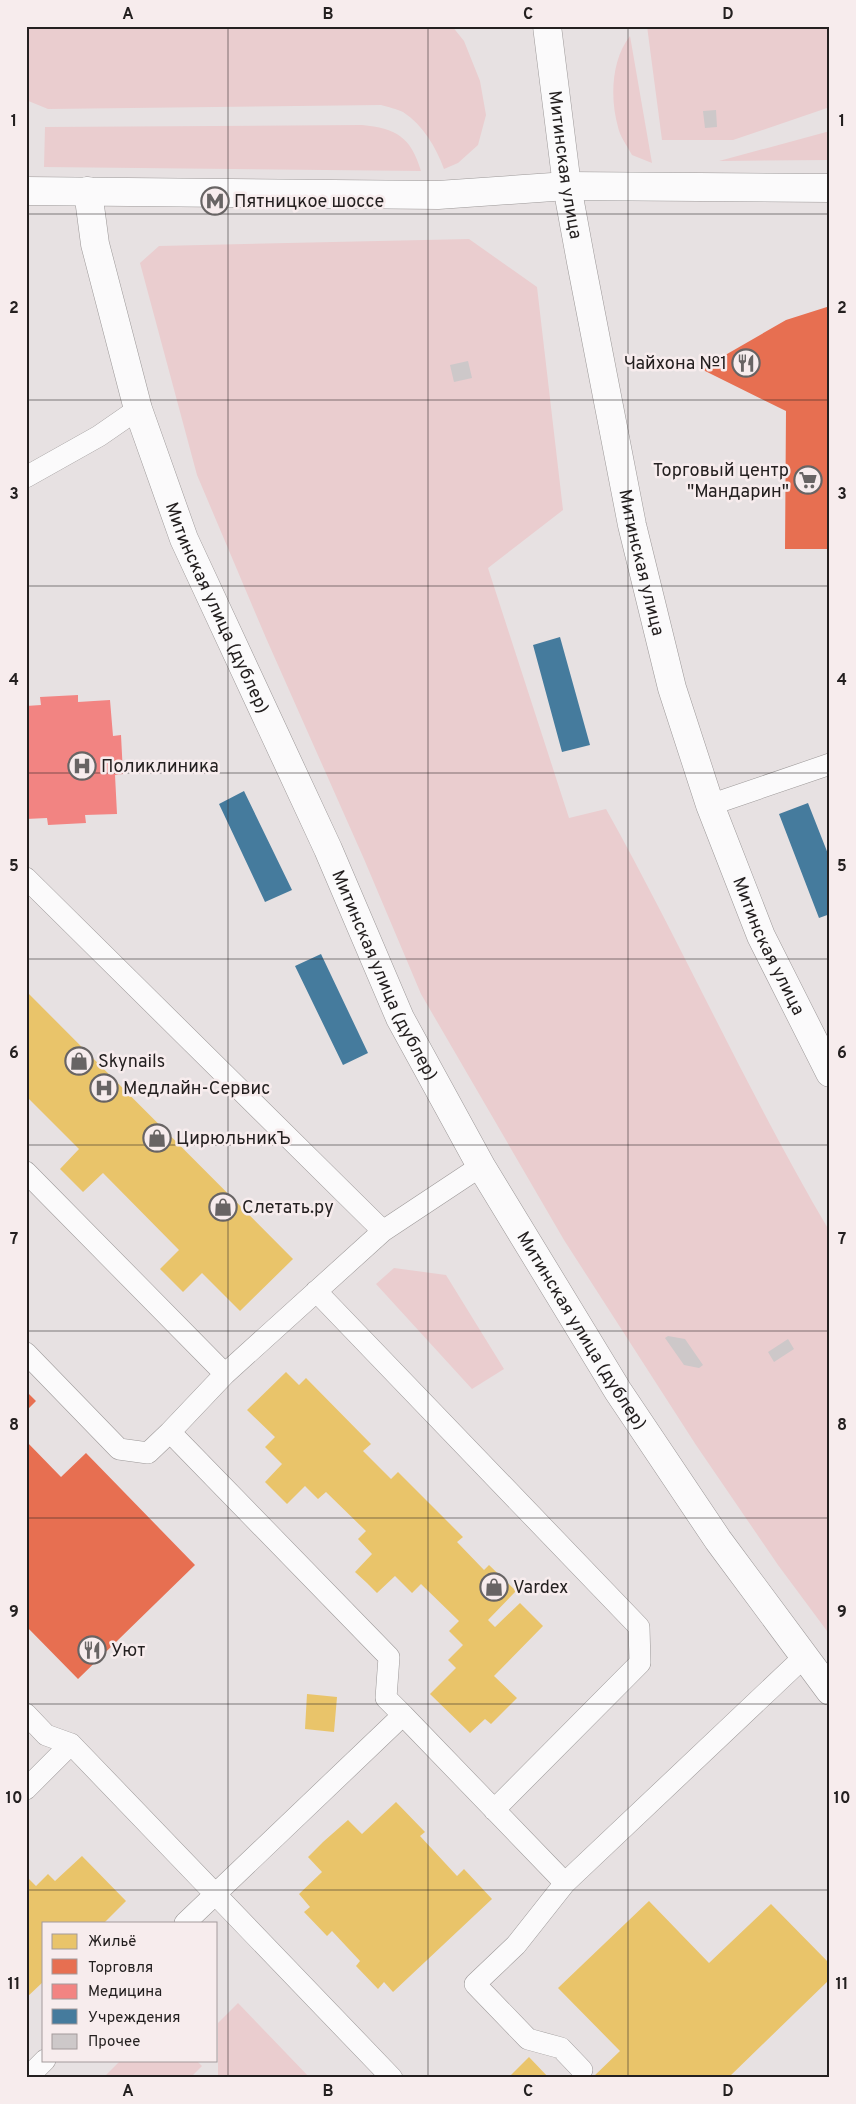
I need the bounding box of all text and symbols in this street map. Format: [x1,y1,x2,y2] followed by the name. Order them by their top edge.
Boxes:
[122,5,134,25] text: A
[322,5,334,25] text: B
[523,5,533,25] text: C
[722,5,734,25] text: D
[542,89,587,241] street label: Митинская улица
[11,112,17,132] text: 1
[839,112,845,132] text: 1
[200,186,230,216] metro station icon: Пятницкое шоссе
[234,191,384,214] place label: Пятницкое шоссе
[9,299,19,319] text: 2
[837,299,847,319] text: 2
[731,348,761,378] restaurant icon: Чайхона №1
[624,353,727,376] place label: Чайхона №1
[653,460,789,504] place label: Торговый центр "Мандарин"
[793,465,823,495] supermarket icon: Торговый центр "Мандарин"
[9,485,19,505] text: 3
[837,485,847,505] text: 3
[612,487,669,638] street label: Митинская улица
[159,499,273,717] street label: Митинская улица (дублер)
[9,671,19,691] text: 4
[837,671,847,691] text: 4
[67,751,97,781] hospital icon: Поликлиника
[101,756,219,779] place label: Поликлиника
[9,857,19,877] text: 5
[837,857,847,877] text: 5
[325,867,442,1085] street label: Митинская улица (дублер)
[726,874,809,1020] street label: Митинская улица
[9,1044,19,1064] text: 6
[837,1044,847,1064] text: 6
[64,1046,94,1076] shop icon: Skynails
[98,1051,165,1074] place label: Skynails
[89,1073,119,1103] hospital icon: Медлайн-Сервис
[123,1078,270,1101] place label: Медлайн-Сервис
[142,1123,172,1153] shop icon: ЦирюльникЪ
[176,1128,291,1151] place label: ЦирюльникЪ
[208,1192,238,1222] shop icon: Слетать.ру
[242,1197,334,1220] place label: Слетать.ру
[511,1228,651,1435] street label: Митинская улица (дублер)
[10,1230,18,1250] text: 7
[838,1230,846,1250] text: 7
[9,1416,19,1436] text: 8
[837,1416,847,1436] text: 8
[479,1572,509,1602] shop icon: Vardex
[513,1577,568,1600] place label: Vardex
[9,1603,19,1623] text: 9
[837,1603,847,1623] text: 9
[77,1635,107,1665] restaurant icon: Уют
[111,1640,145,1663] place label: Уют
[6,1789,22,1809] text: 10
[834,1789,850,1809] text: 10
[42,1922,218,2062] legend
[88,1933,136,1952] text: Жильё
[88,1959,153,1978] text: Торговля
[8,1975,20,1995] text: 11
[836,1975,848,1995] text: 11
[88,1983,162,2002] text: Медицина
[88,2009,180,2028] text: Учреждения
[88,2033,140,2052] text: Прочее
[122,2082,134,2102] text: A
[322,2082,334,2102] text: B
[523,2082,533,2102] text: C
[722,2082,734,2102] text: D

